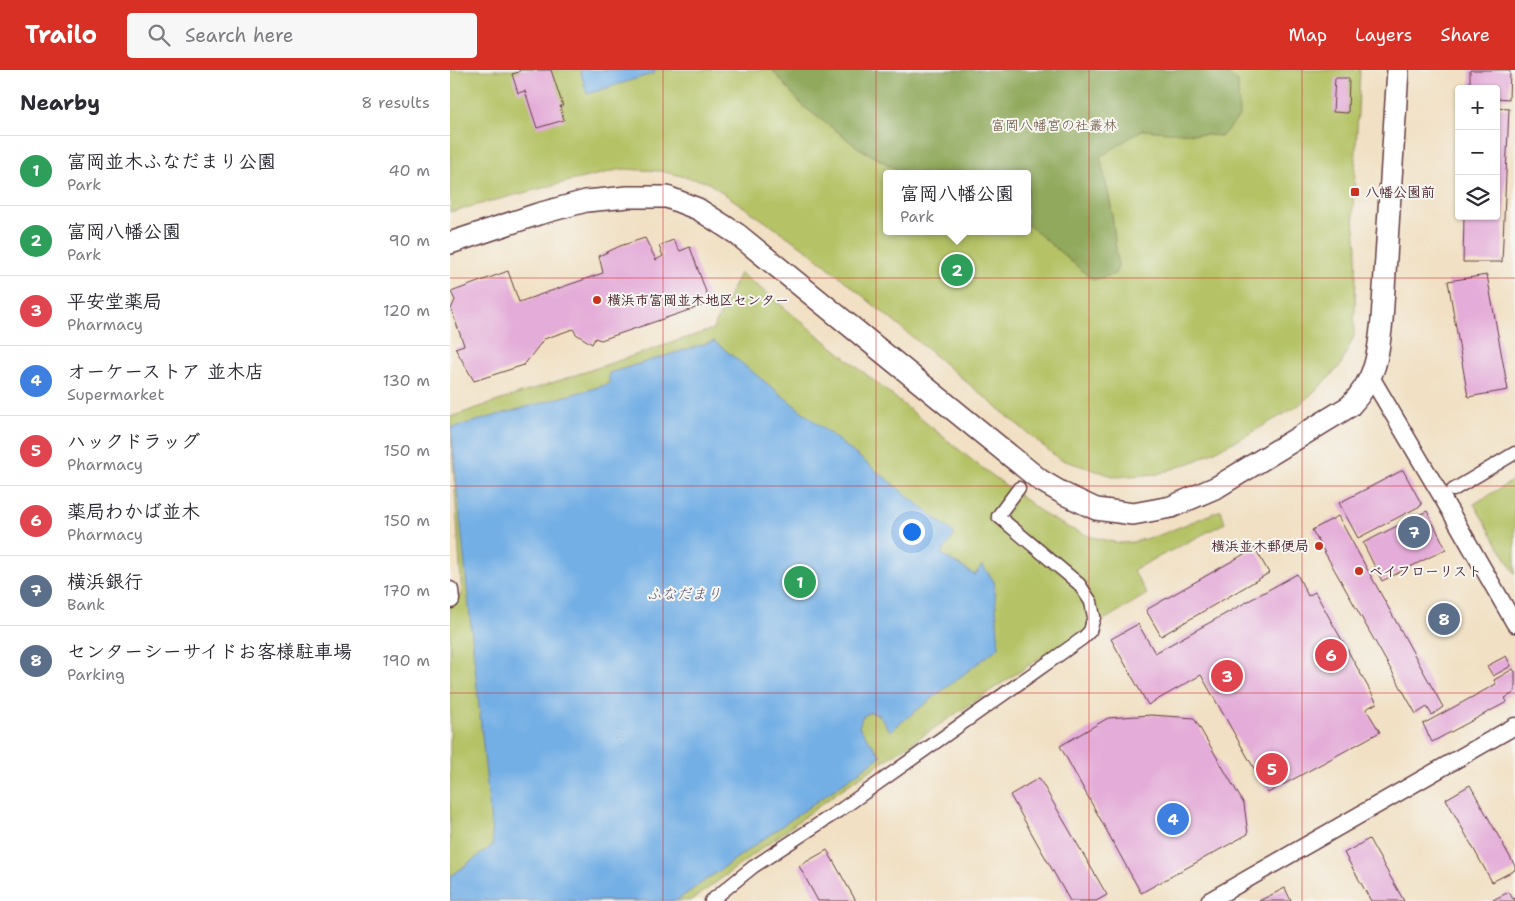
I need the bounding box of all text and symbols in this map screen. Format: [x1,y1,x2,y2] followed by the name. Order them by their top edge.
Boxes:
[127,13,477,58] search box
[25,19,97,51] text: Trailo
[145,21,173,49] icon: search
[185,23,294,48] text: Search here
[1289,23,1327,47] text: Map
[1355,23,1412,47] text: Layers
[1440,23,1490,47] text: Share
[1455,85,1500,220] map controls
[1455,85,1500,130] button: +
[20,89,100,117] text: Nearby
[361,92,430,113] text: 8 results
[991,116,1117,134] park label: 富岡八幡宮の社叢林
[1455,130,1500,175] button: −
[67,149,276,174] text: 富岡並木ふなだまり公園
[32,160,40,181] text: 1
[388,160,430,181] text: 40 m
[883,170,1031,235] popup
[67,174,101,195] text: Park
[1455,175,1500,220] button: layers
[900,181,1014,206] text: 富岡八幡公園
[1365,183,1435,201] place label: 八幡公園前
[1349,186,1361,198] marker: 八幡公園前
[900,206,934,227] text: Park
[67,219,181,244] text: 富岡八幡公園
[30,230,42,251] text: 2
[389,230,430,251] text: 90 m
[67,244,101,265] text: Park
[941,251,973,289] pin: 2
[67,289,162,314] text: 平安堂薬局
[607,291,789,309] place label: 横浜市富岡並木地区センター
[591,294,603,306] marker: 横浜市富岡並木地区センター
[30,300,42,321] text: 3
[383,300,430,321] text: 120 m
[67,314,143,335] text: Pharmacy
[67,359,264,384] text: オーケーストア 並木店
[30,370,42,391] text: 4
[383,370,430,391] text: 130 m
[67,384,164,405] text: Supermarket
[67,429,200,454] text: ハックドラッグ
[31,440,41,461] text: 5
[383,440,430,461] text: 150 m
[67,454,143,475] text: Pharmacy
[67,499,200,524] text: 薬局わかば並木
[30,510,42,531] text: 6
[383,510,430,531] text: 150 m
[1398,513,1430,551] pin: 7
[899,519,925,545] your location
[67,524,143,545] text: Pharmacy
[1211,537,1309,555] place label: 横浜並木郵便局
[1313,540,1325,552] marker: 横浜並木郵便局
[1369,562,1482,580] place label: ベイフローリスト
[784,563,816,601] pin: 1
[1353,565,1365,577] marker: ベイフローリスト
[67,569,143,594] text: 横浜銀行
[30,580,42,601] text: 7
[383,580,430,601] text: 170 m
[646,584,722,604] water label: ふなだまり
[67,594,105,615] text: Bank
[1428,600,1460,638] pin: 8
[1315,636,1347,674] pin: 6
[67,639,352,664] text: センターシーサイドお客様駐車場
[30,650,42,671] text: 8
[383,650,430,671] text: 190 m
[1211,657,1243,695] pin: 3
[67,664,125,685] text: Parking
[1256,750,1288,788] pin: 5
[1157,800,1189,838] pin: 4

